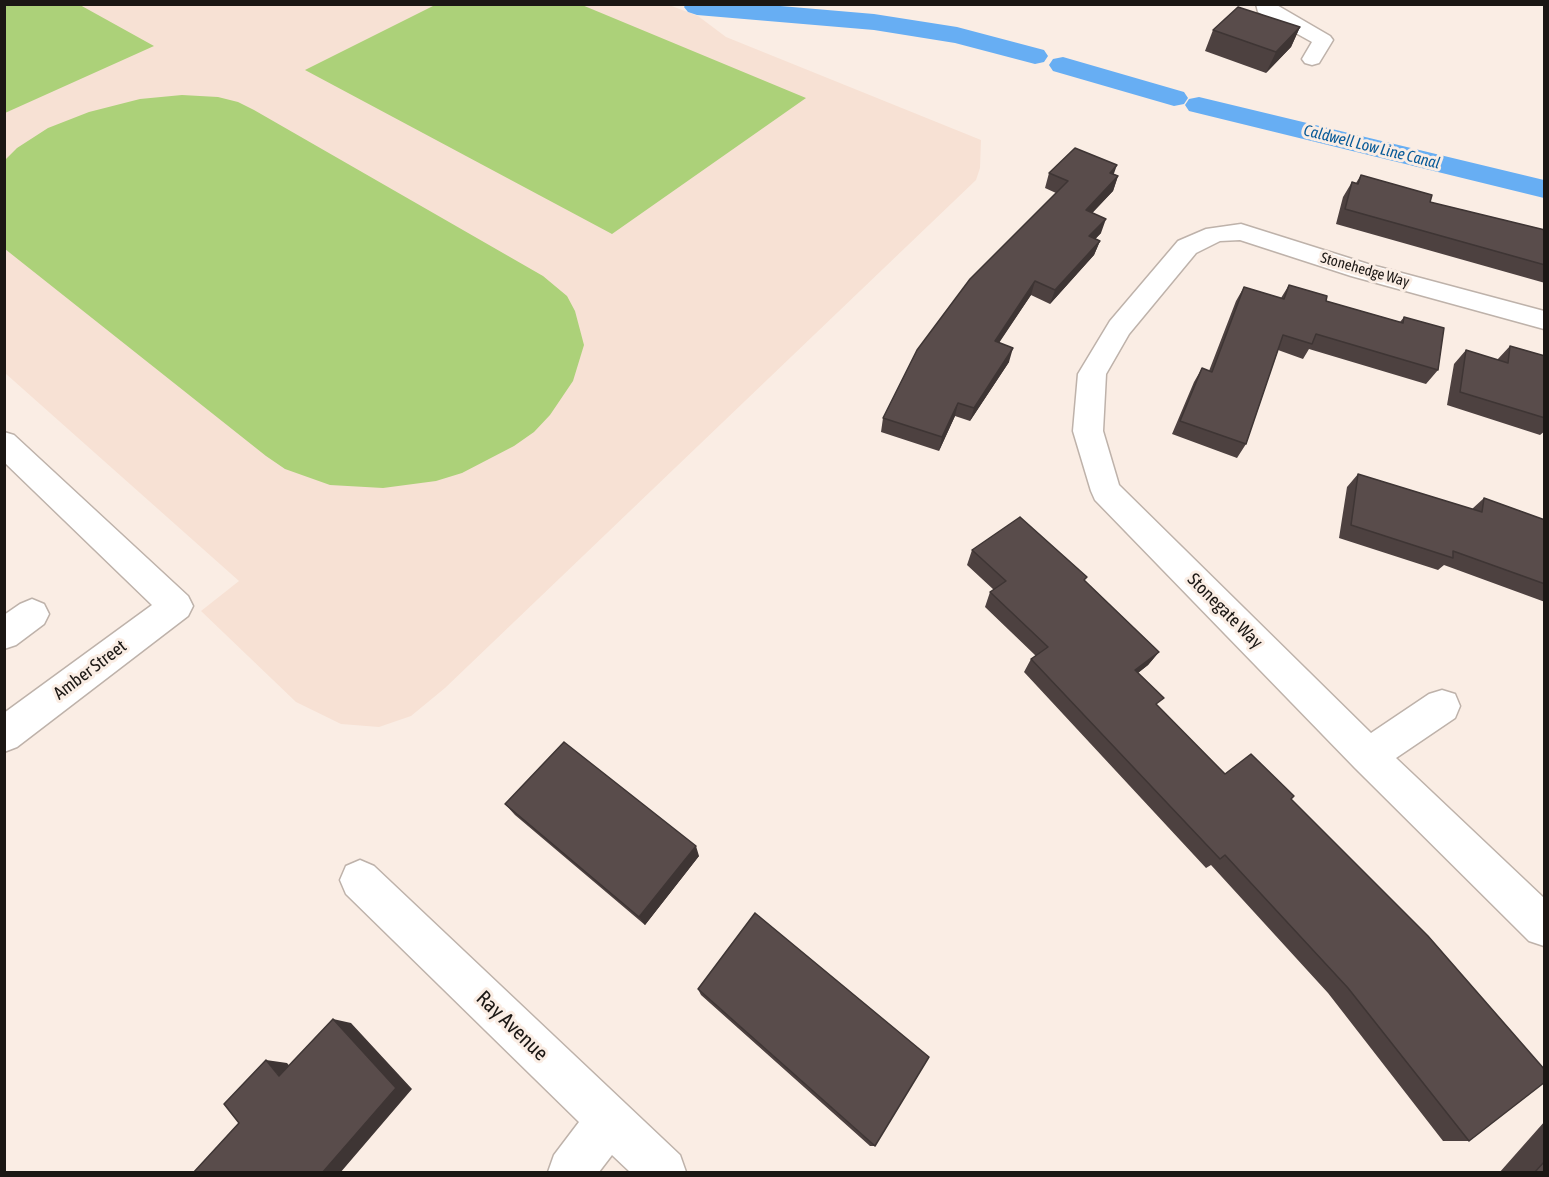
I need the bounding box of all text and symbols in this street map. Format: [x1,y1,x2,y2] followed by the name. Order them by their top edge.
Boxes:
[1302,121,1442,173] water label: Caldwell Low Line Canal
[1319,249,1411,291] street label: Stonehedge Way
[1183,569,1267,653] street label: Stonegate Way
[49,636,131,704] street label: Amber Street
[471,986,553,1066] street label: Ray Avenue

